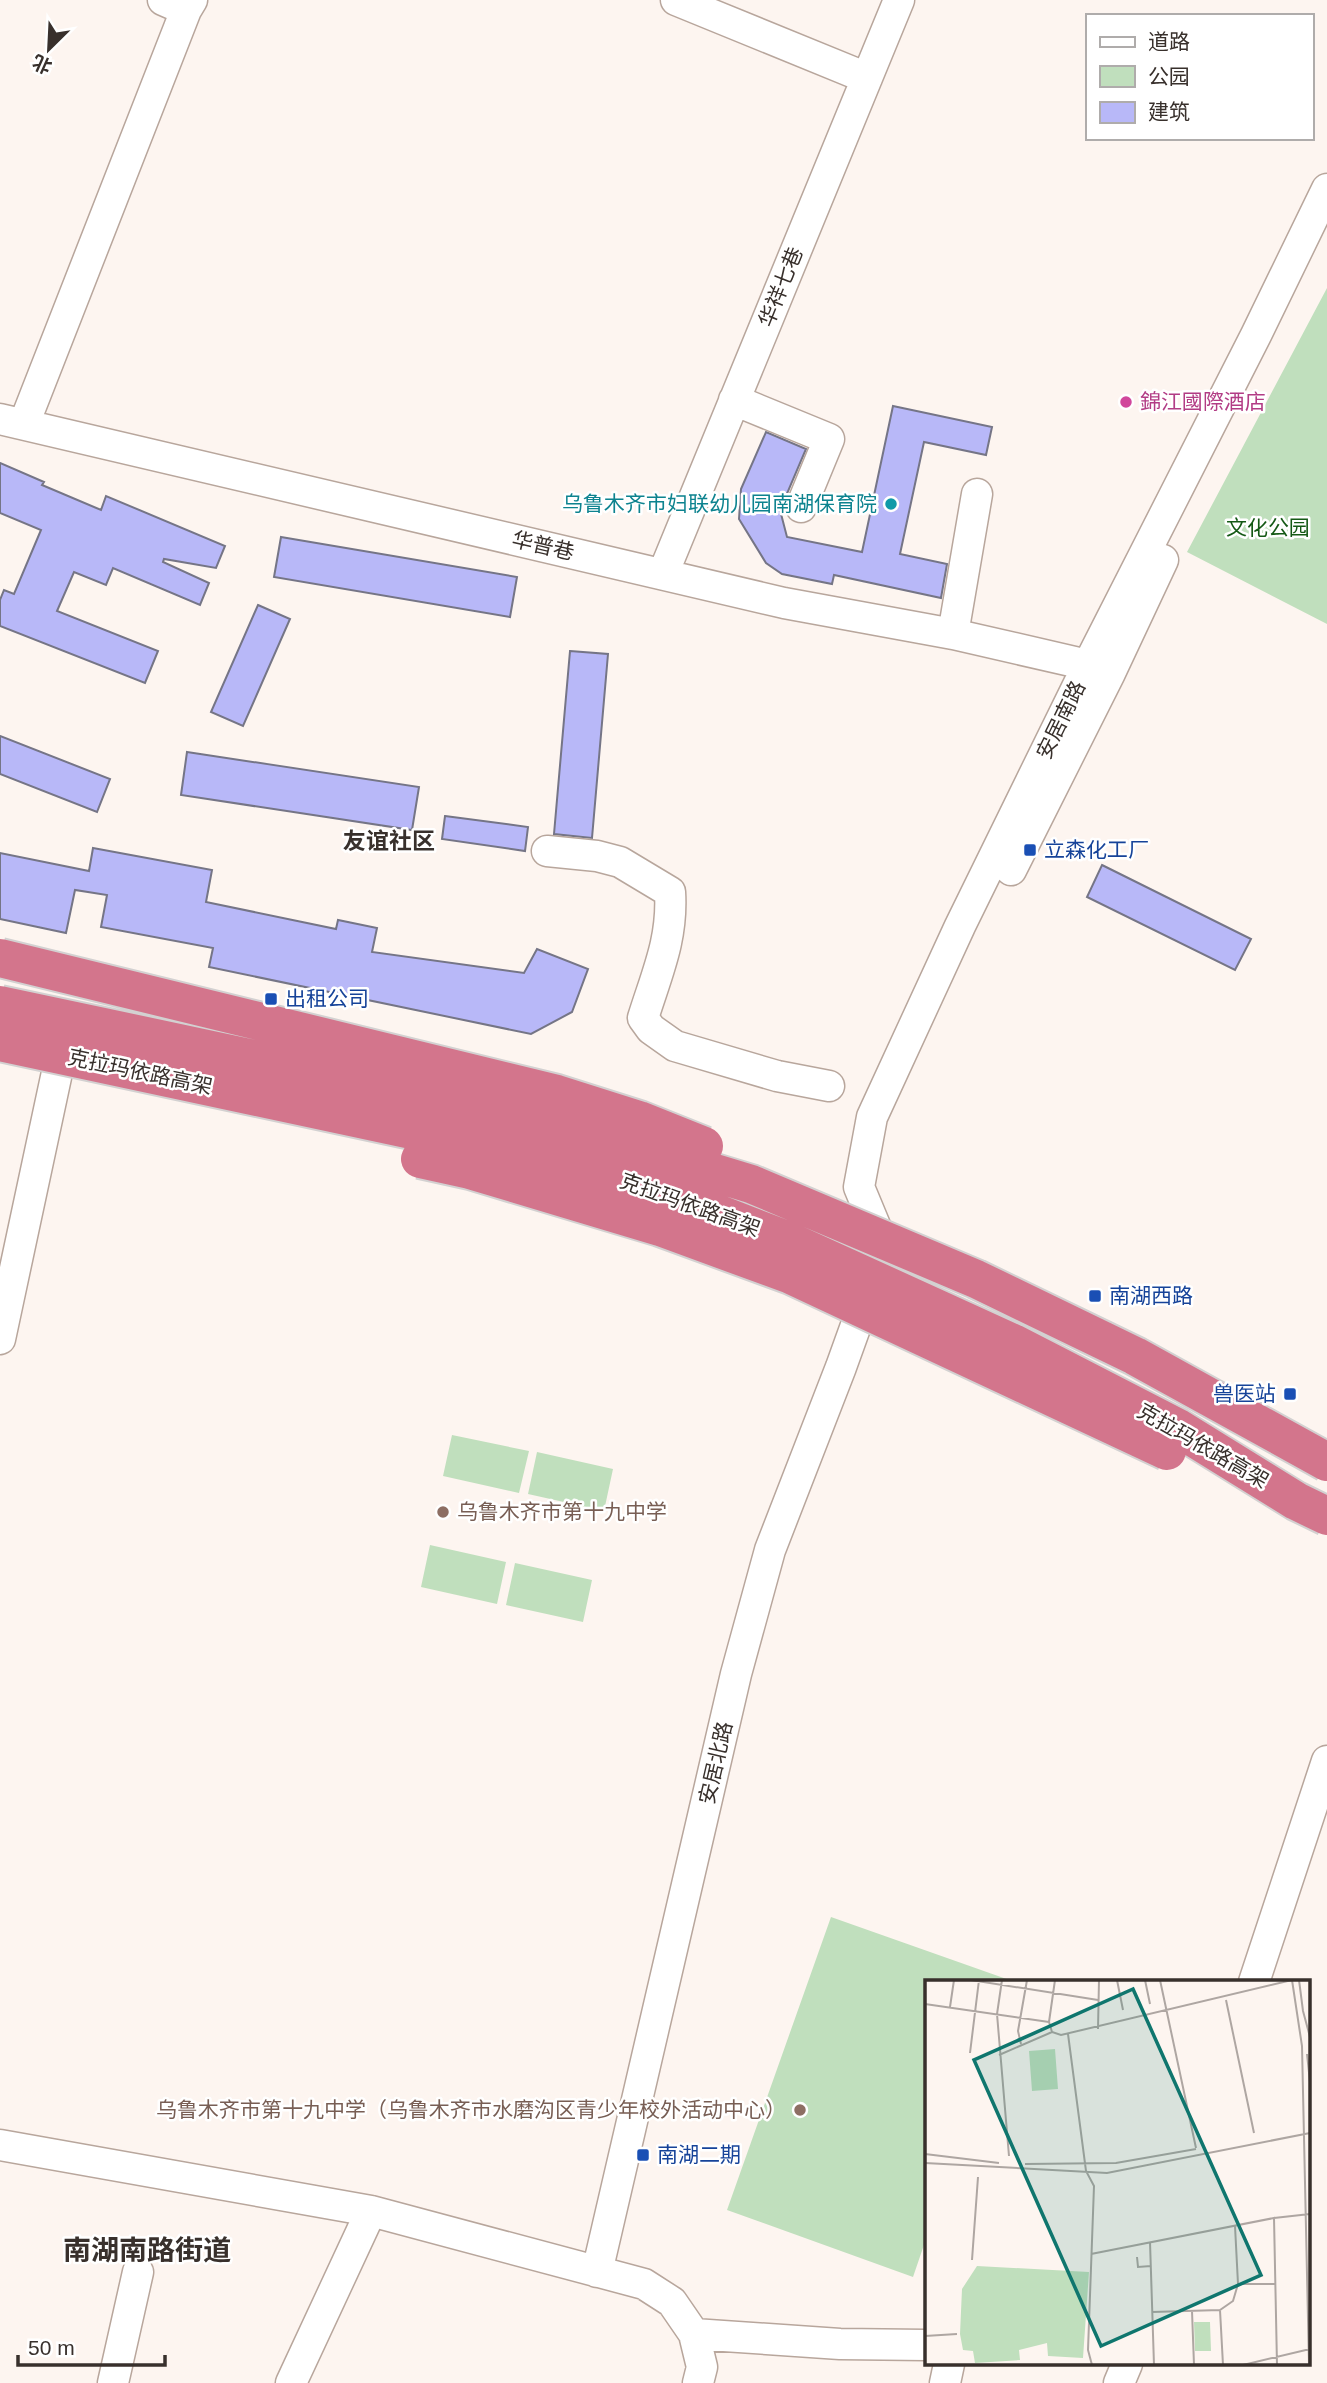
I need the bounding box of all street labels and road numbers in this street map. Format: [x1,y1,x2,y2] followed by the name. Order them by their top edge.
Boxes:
[754,244,807,330] street label: 华祥七巷
[510,527,576,564] street label: 华普巷
[1032,677,1089,763] street label: 安居南路
[66,1045,214,1098] street label: 克拉玛依路高架
[617,1169,763,1240] street label: 克拉玛依路高架
[1134,1399,1273,1492] street label: 克拉玛依路高架
[695,1719,736,1806] street label: 安居北路

